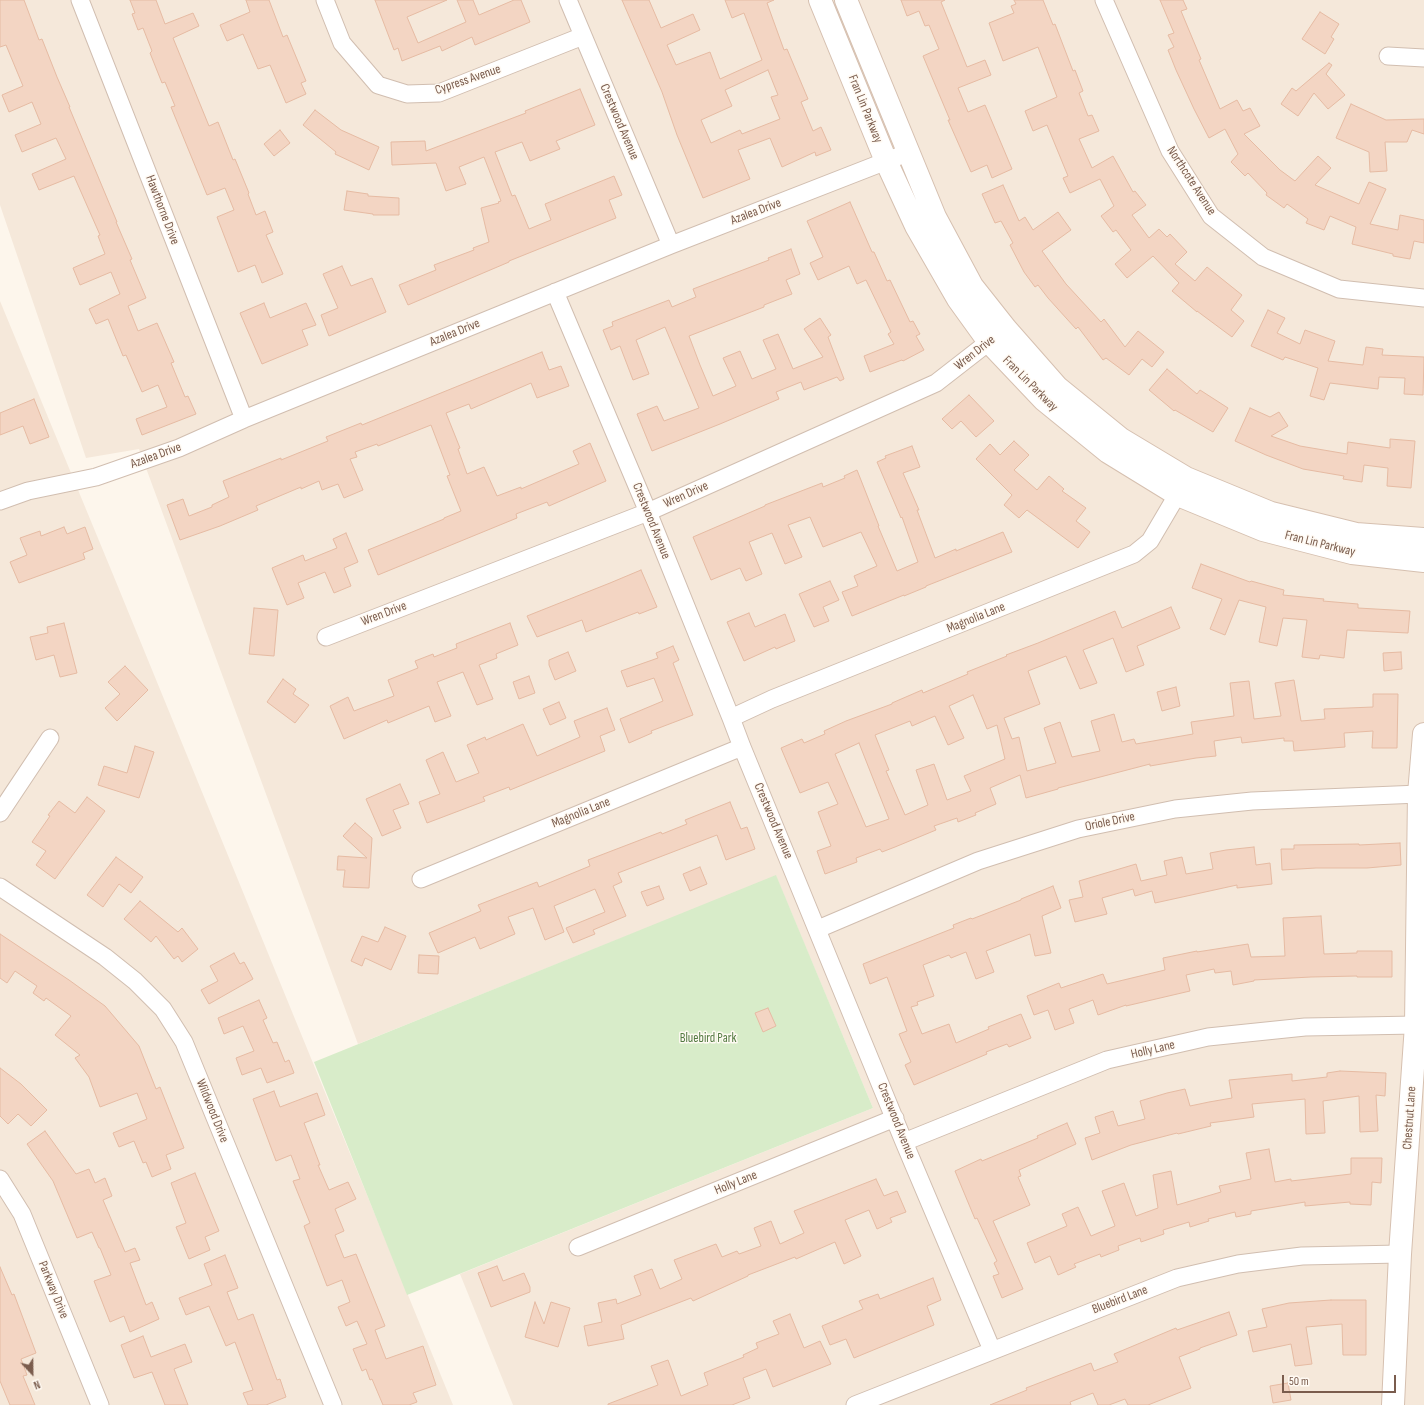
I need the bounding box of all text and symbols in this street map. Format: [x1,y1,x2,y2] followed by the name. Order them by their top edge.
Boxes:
[433,61,503,99] street label: Cypress Avenue
[844,73,886,145] street label: Fran Lin Parkway
[596,82,642,162] street label: Crestwood Avenue
[1163,144,1219,218] street label: Northcote Avenue
[142,173,182,247] street label: Hawthorne Drive
[729,195,783,229] street label: Azalea Drive
[428,316,482,350] street label: Azalea Drive
[952,332,998,374] street label: Wren Drive
[999,353,1061,415] street label: Fran Lin Parkway
[129,440,183,472] street label: Azalea Drive
[661,478,711,512] street label: Wren Drive
[629,481,673,561] street label: Crestwood Avenue
[1283,528,1357,560] street label: Fran Lin Parkway
[359,598,409,630] street label: Wren Drive
[944,599,1008,637] street label: Magnolia Lane
[750,781,796,861] street label: Crestwood Avenue
[549,794,613,832] street label: Magnolia Lane
[1084,809,1136,835] street label: Oriole Drive
[680,1031,736,1047] park label: Bluebird Park
[1130,1037,1176,1063] street label: Holly Lane
[192,1077,232,1145] street label: Wildwood Drive
[874,1081,918,1161] street label: Crestwood Avenue
[1400,1086,1420,1150] street label: Chestnut Lane
[712,1167,760,1199] street label: Holly Lane
[34,1259,72,1321] street label: Parkway Drive
[1090,1282,1150,1318] street label: Bluebird Lane
[12,1353,52,1393] north arrow
[1284,1367,1398,1393] scale bar
[1289,1374,1309,1389] text: 50 m
[32,1377,42,1392] text: N

